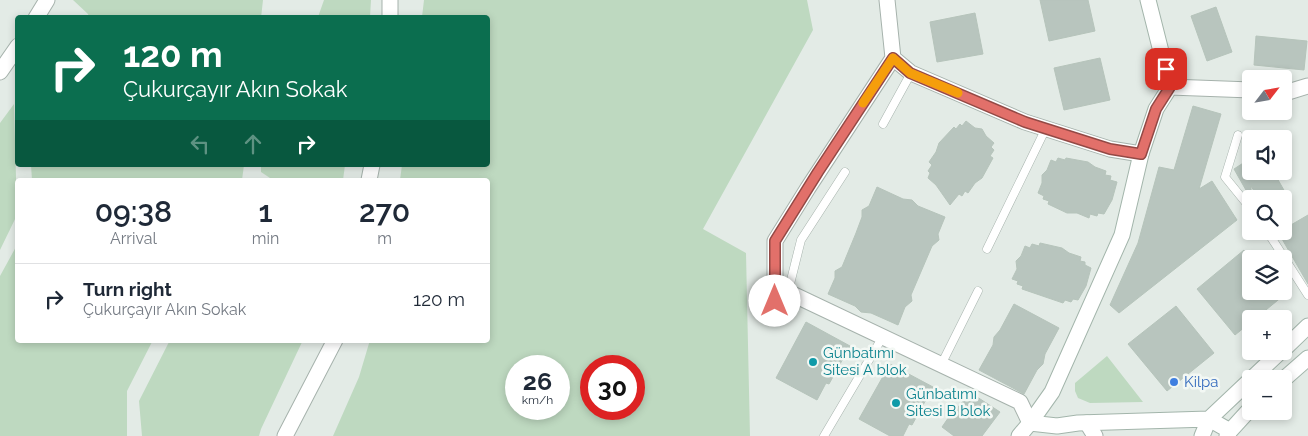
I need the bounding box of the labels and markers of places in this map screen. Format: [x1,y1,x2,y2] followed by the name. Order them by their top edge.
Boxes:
[1145,48,1187,90] pin
[823,344,907,379] place label: Günbatımı Sitesi A blok
[807,356,819,368] marker: Günbatımı Sitesi A blok
[1184,373,1218,391] place label: Kilpa
[1168,376,1180,388] marker: Kilpa
[906,385,990,420] place label: Günbatımı Sitesi B blok
[890,397,902,409] marker: Günbatımı Sitesi B blok

